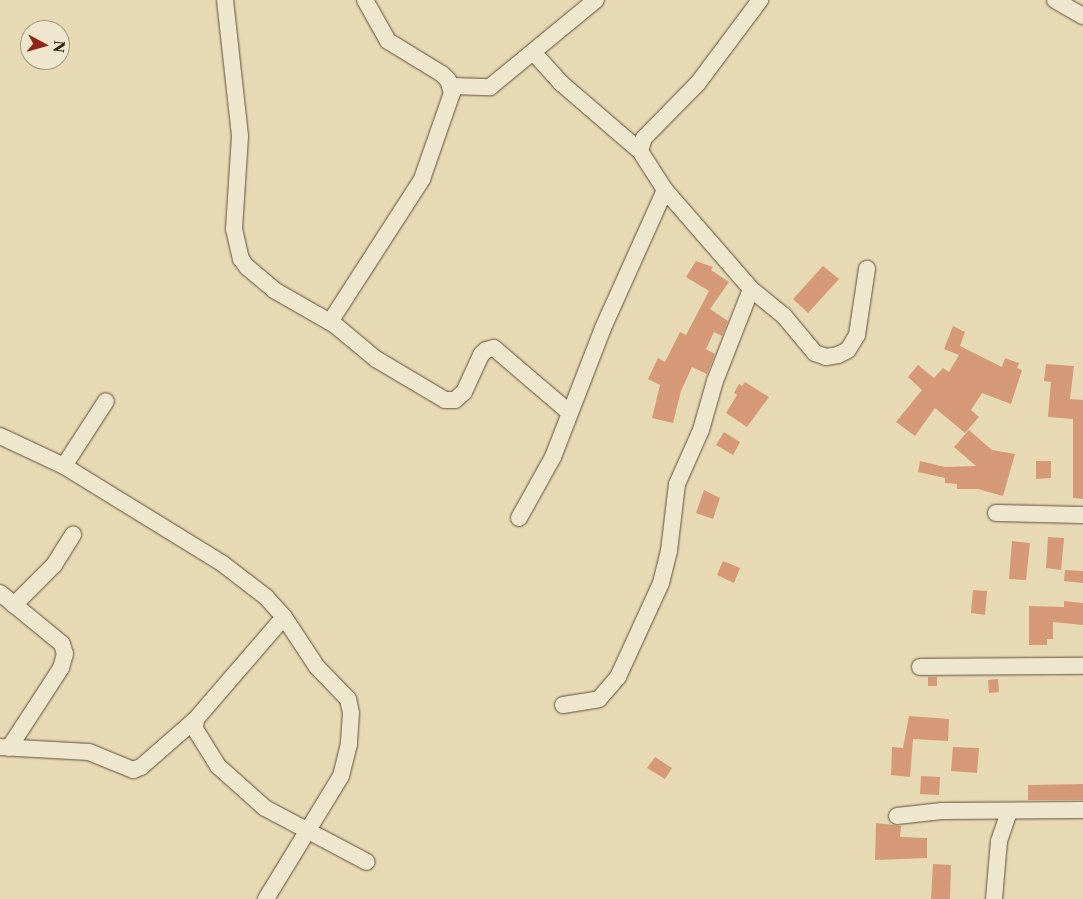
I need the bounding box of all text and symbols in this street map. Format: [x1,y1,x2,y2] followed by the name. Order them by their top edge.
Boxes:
[20,20,70,70] north arrow
[49,39,69,53] text: N

